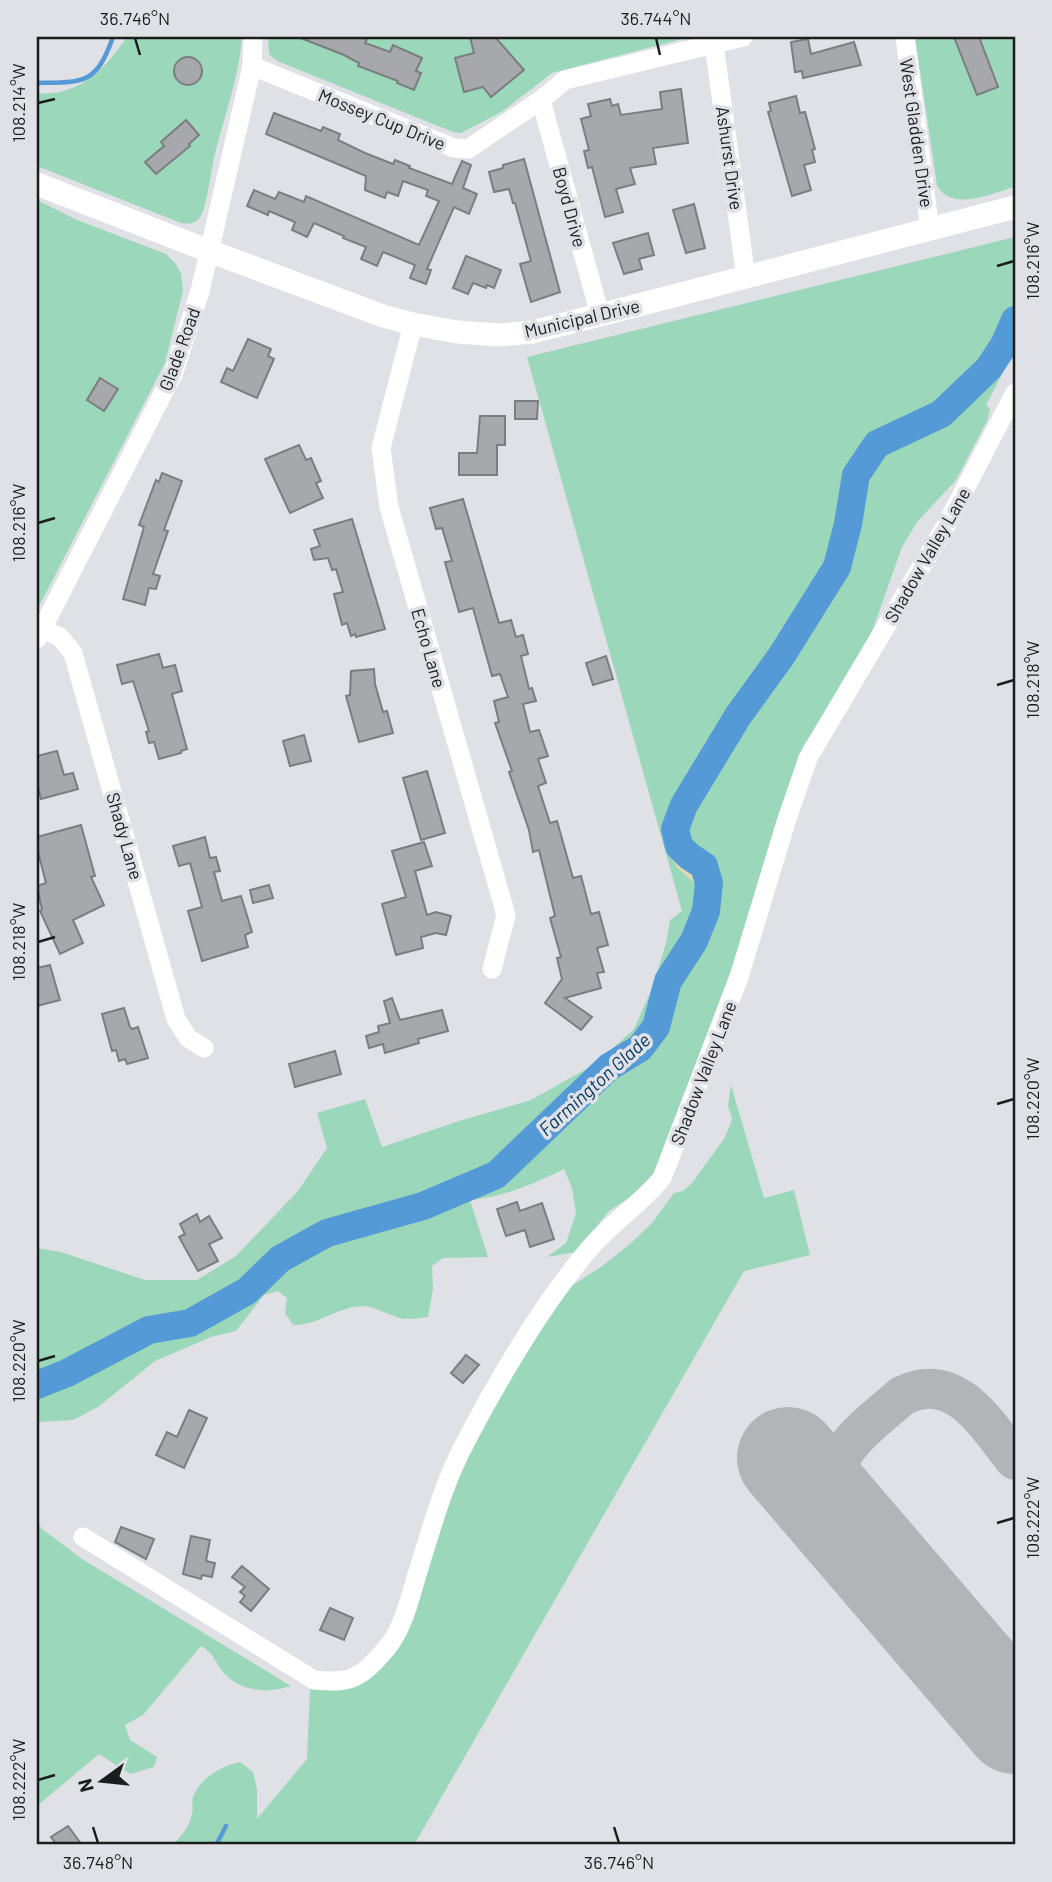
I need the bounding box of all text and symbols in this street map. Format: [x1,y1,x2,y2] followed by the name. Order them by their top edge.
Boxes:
[100,7,170,29] text: 36.746°N
[621,7,691,29] text: 36.744°N
[896,57,938,209] street label: West Gladden Drive
[7,63,29,143] text: 108.214°W
[315,83,449,155] street label: Mossey Cup Drive
[712,105,748,211] street label: Ashurst Drive
[549,164,591,250] street label: Boyd Drive
[1021,222,1043,300] text: 108.216°W
[522,294,642,342] street label: Municipal Drive
[154,304,204,394] street label: Glade Road
[7,484,29,562] text: 108.216°W
[879,484,975,626] street label: Shadow Valley Lane
[407,606,451,690] street label: Echo Lane
[1021,641,1043,719] text: 108.218°W
[102,790,148,882] street label: Shady Lane
[7,903,29,981] text: 108.218°W
[665,998,741,1148] street label: Shadow Valley Lane
[533,1028,655,1140] water label: Farmington Glade
[1021,1057,1043,1140] text: 108.220°W
[7,1319,29,1402] text: 108.220°W
[1021,1477,1043,1559] text: 108.222°W
[7,1739,29,1821] text: 108.222°W
[66,1745,136,1815] north arrow
[72,1776,98,1795] text: N
[63,1851,133,1873] text: 36.748°N
[584,1851,654,1873] text: 36.746°N

